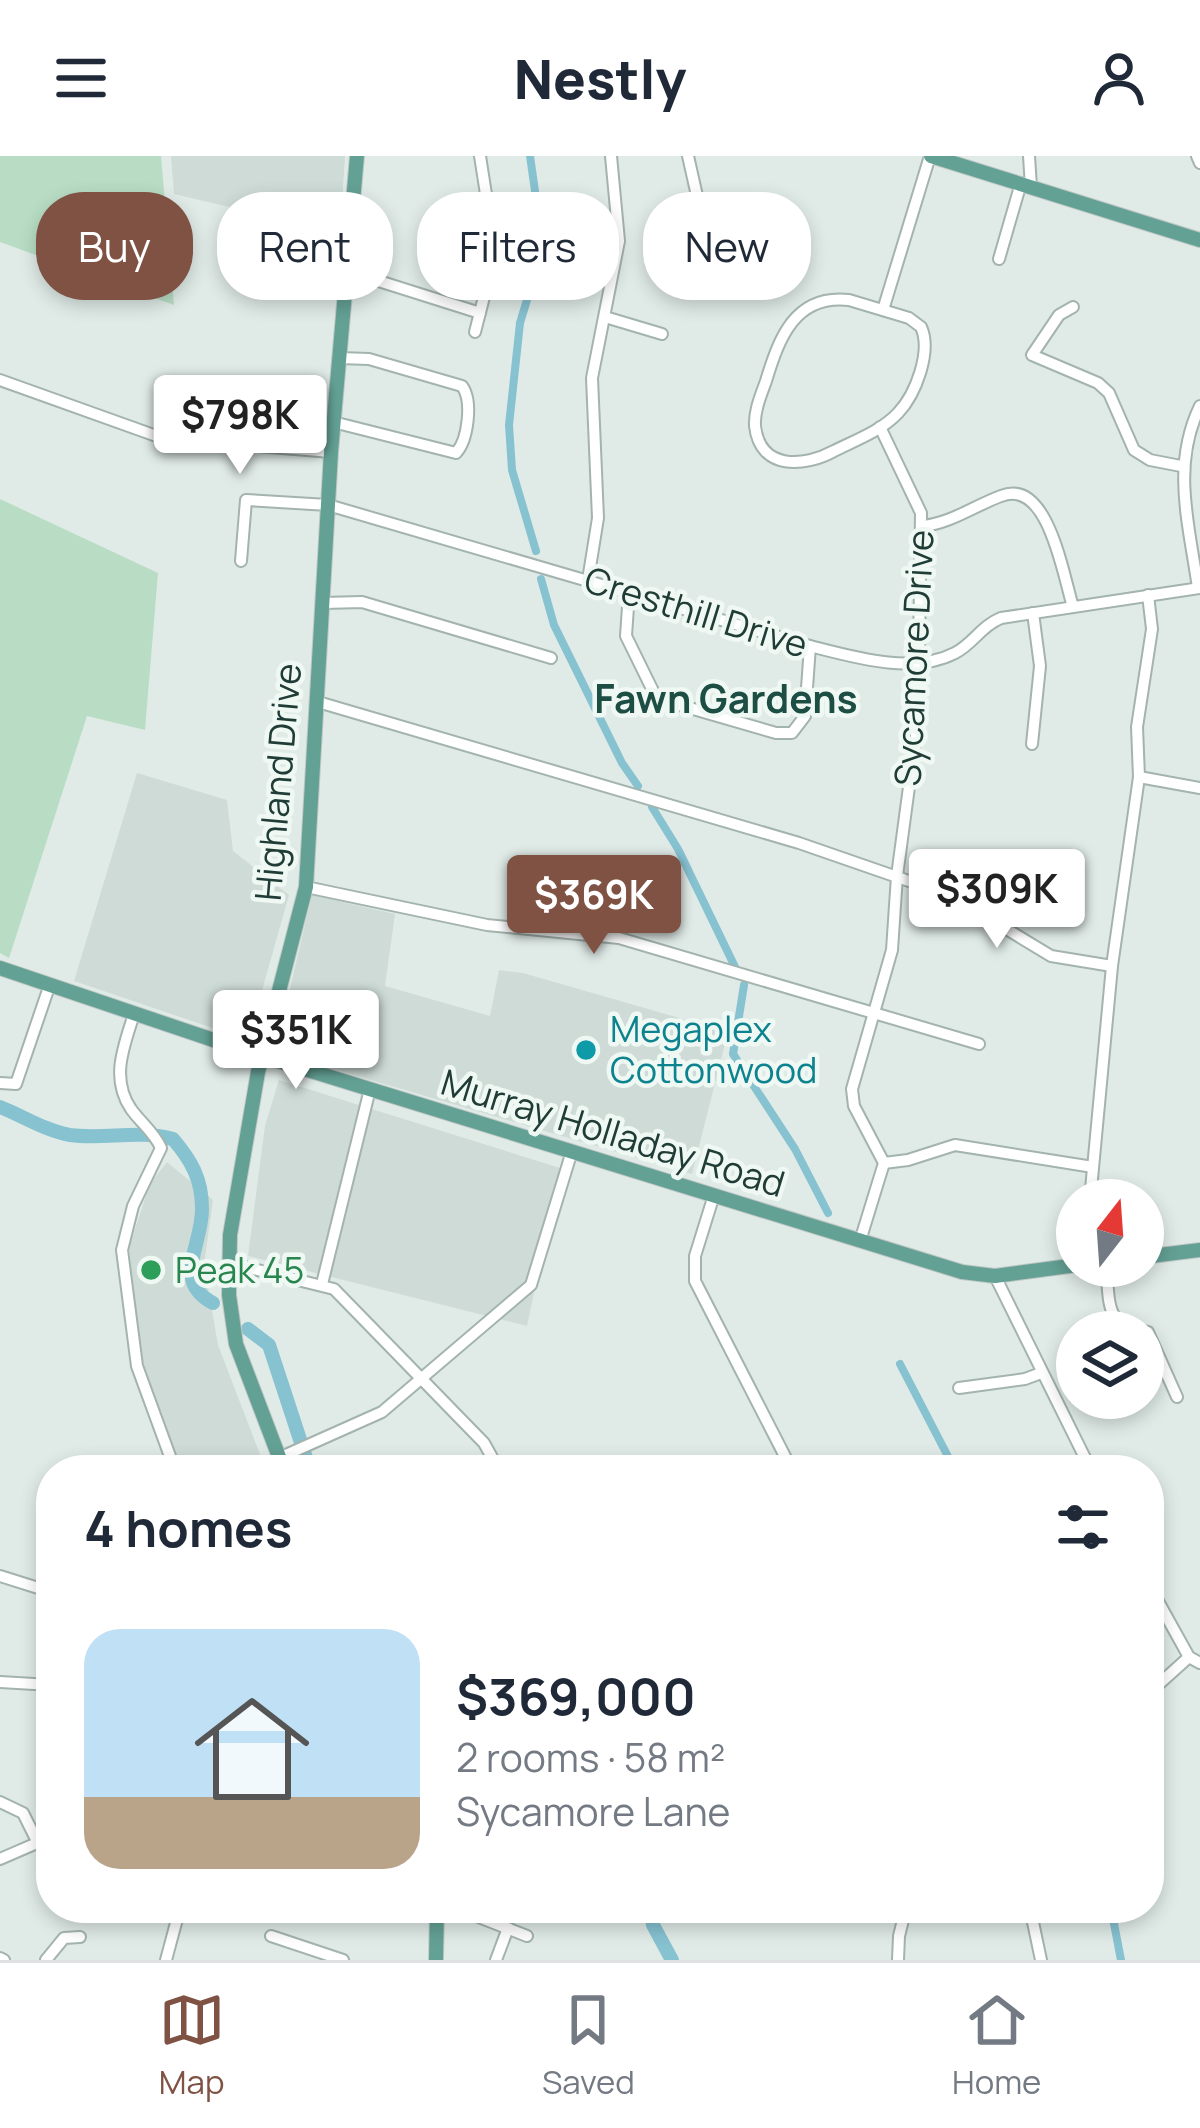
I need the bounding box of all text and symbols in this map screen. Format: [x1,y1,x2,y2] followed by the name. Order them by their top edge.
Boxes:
[514,41,686,115] text: Nestly
[48,45,114,111] icon: menu
[1086,45,1152,111] icon: person
[36,192,193,300] chip: Buy
[217,192,393,300] chip: Rent
[417,192,619,300] chip: Filters
[643,192,811,300] chip: New
[156,375,324,477] pin: $798K
[181,387,299,441] text: $798K
[882,529,945,787] street label: Sycamore Drive
[579,554,814,669] street label: Cresthill Drive
[243,661,312,903] street label: Highland Drive
[594,671,858,725] district label: Fawn Gardens
[913,849,1081,951] pin: $309K
[510,855,678,957] pin: $369K
[936,861,1058,915] text: $309K
[534,867,654,921] text: $369K
[212,990,380,1092] pin: $351K
[240,1002,352,1056] text: $351K
[610,1004,817,1094] place label: Megaplex Cottonwood
[573,1037,599,1063] marker: Megaplex Cottonwood
[436,1057,791,1208] street label: Murray Holladay Road
[1056,1179,1164,1287] north arrow
[1056,1179,1164,1419] map controls
[175,1245,304,1294] place label: Peak 45
[138,1257,164,1283] marker: Peak 45
[1056,1311,1164,1419] button: layers
[84,1493,292,1562] text: 4 homes
[1050,1494,1116,1560] icon: filters
[456,1661,696,1730] text: $369,000
[180,1677,324,1821] icon: home
[456,1730,725,1784] text: 2 rooms · 58 m²
[456,1784,730,1838] text: Sycamore Lane
[159,1987,225,2104] tab: Map
[542,1987,635,2104] tab: Saved
[952,1987,1041,2104] tab: Home

